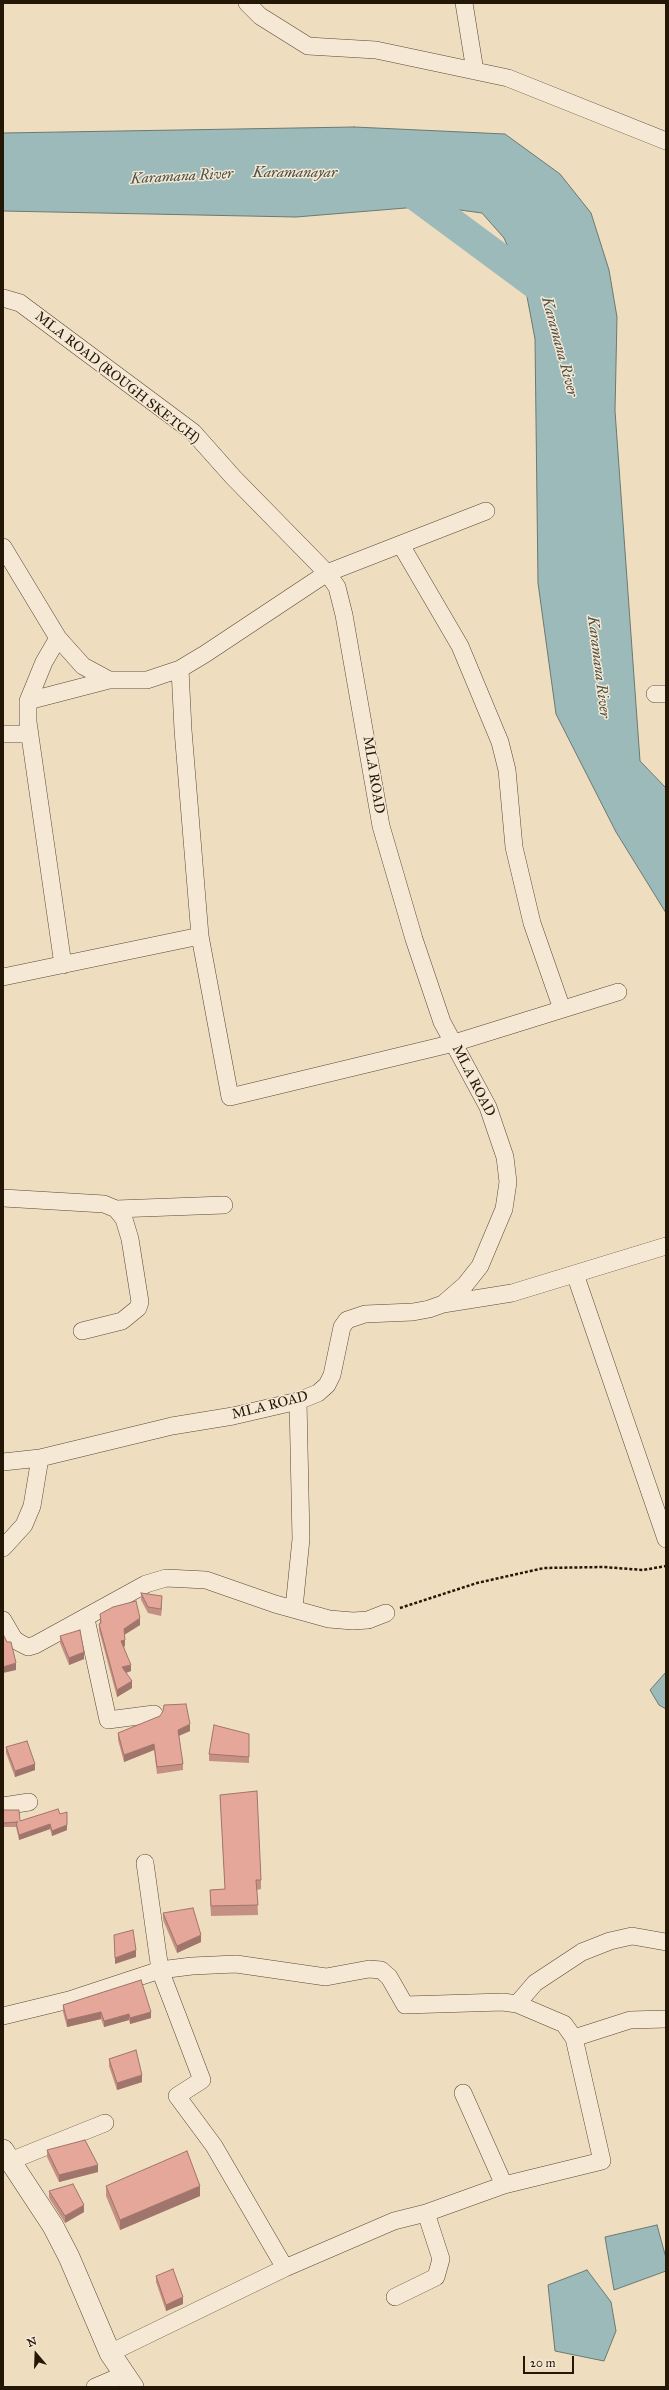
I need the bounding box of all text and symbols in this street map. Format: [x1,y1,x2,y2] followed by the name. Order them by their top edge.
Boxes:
[253,164,337,182] water label: Karamanayar
[130,165,234,189] water label: Karamana River
[537,295,581,399] water label: Karamana River
[31,308,203,448] street label: MLA ROAD (ROUGH SKETCH)
[583,615,613,719] water label: Karamana River
[359,735,387,815] street label: MLA ROAD
[448,1042,498,1120] street label: MLA ROAD
[230,1388,310,1424] street label: MLA ROAD
[16,2334,56,2374] north arrow
[25,2335,38,2350] text: N
[525,2348,576,2374] scale bar
[530,2356,556,2370] text: 20 m

